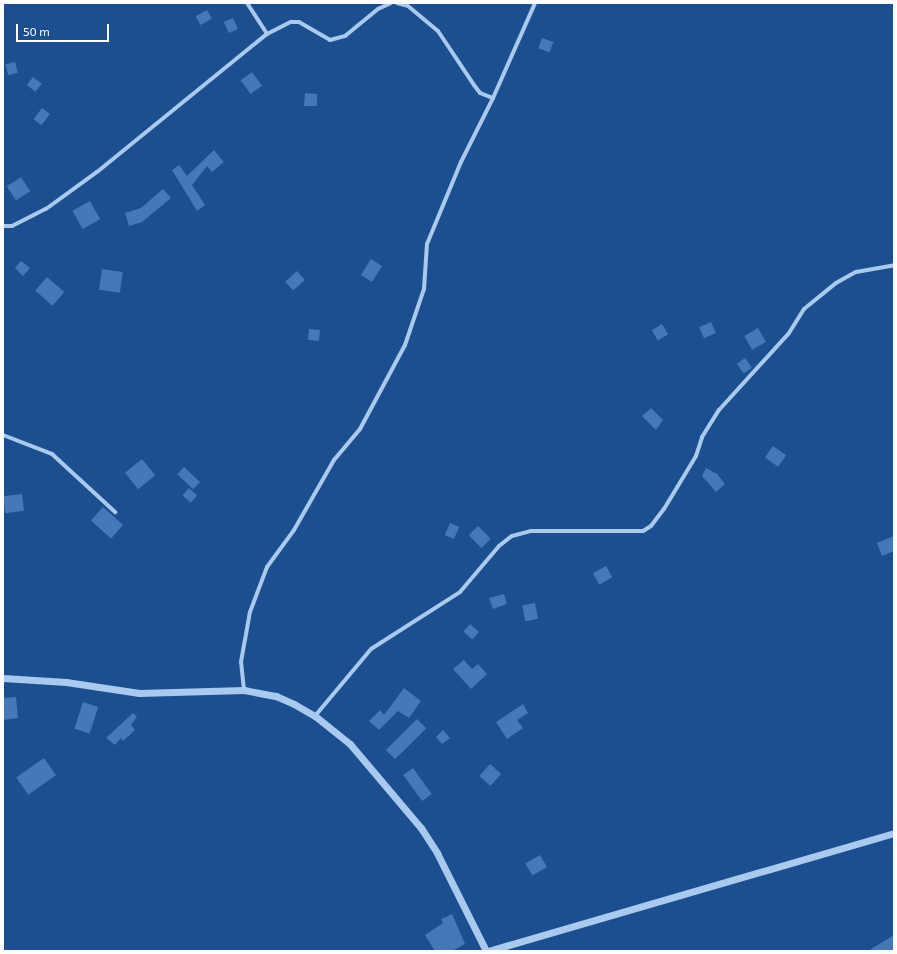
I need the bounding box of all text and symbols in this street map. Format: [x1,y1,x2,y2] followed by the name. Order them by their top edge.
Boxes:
[18,16,111,42] scale bar
[23,24,50,38] text: 50 m

